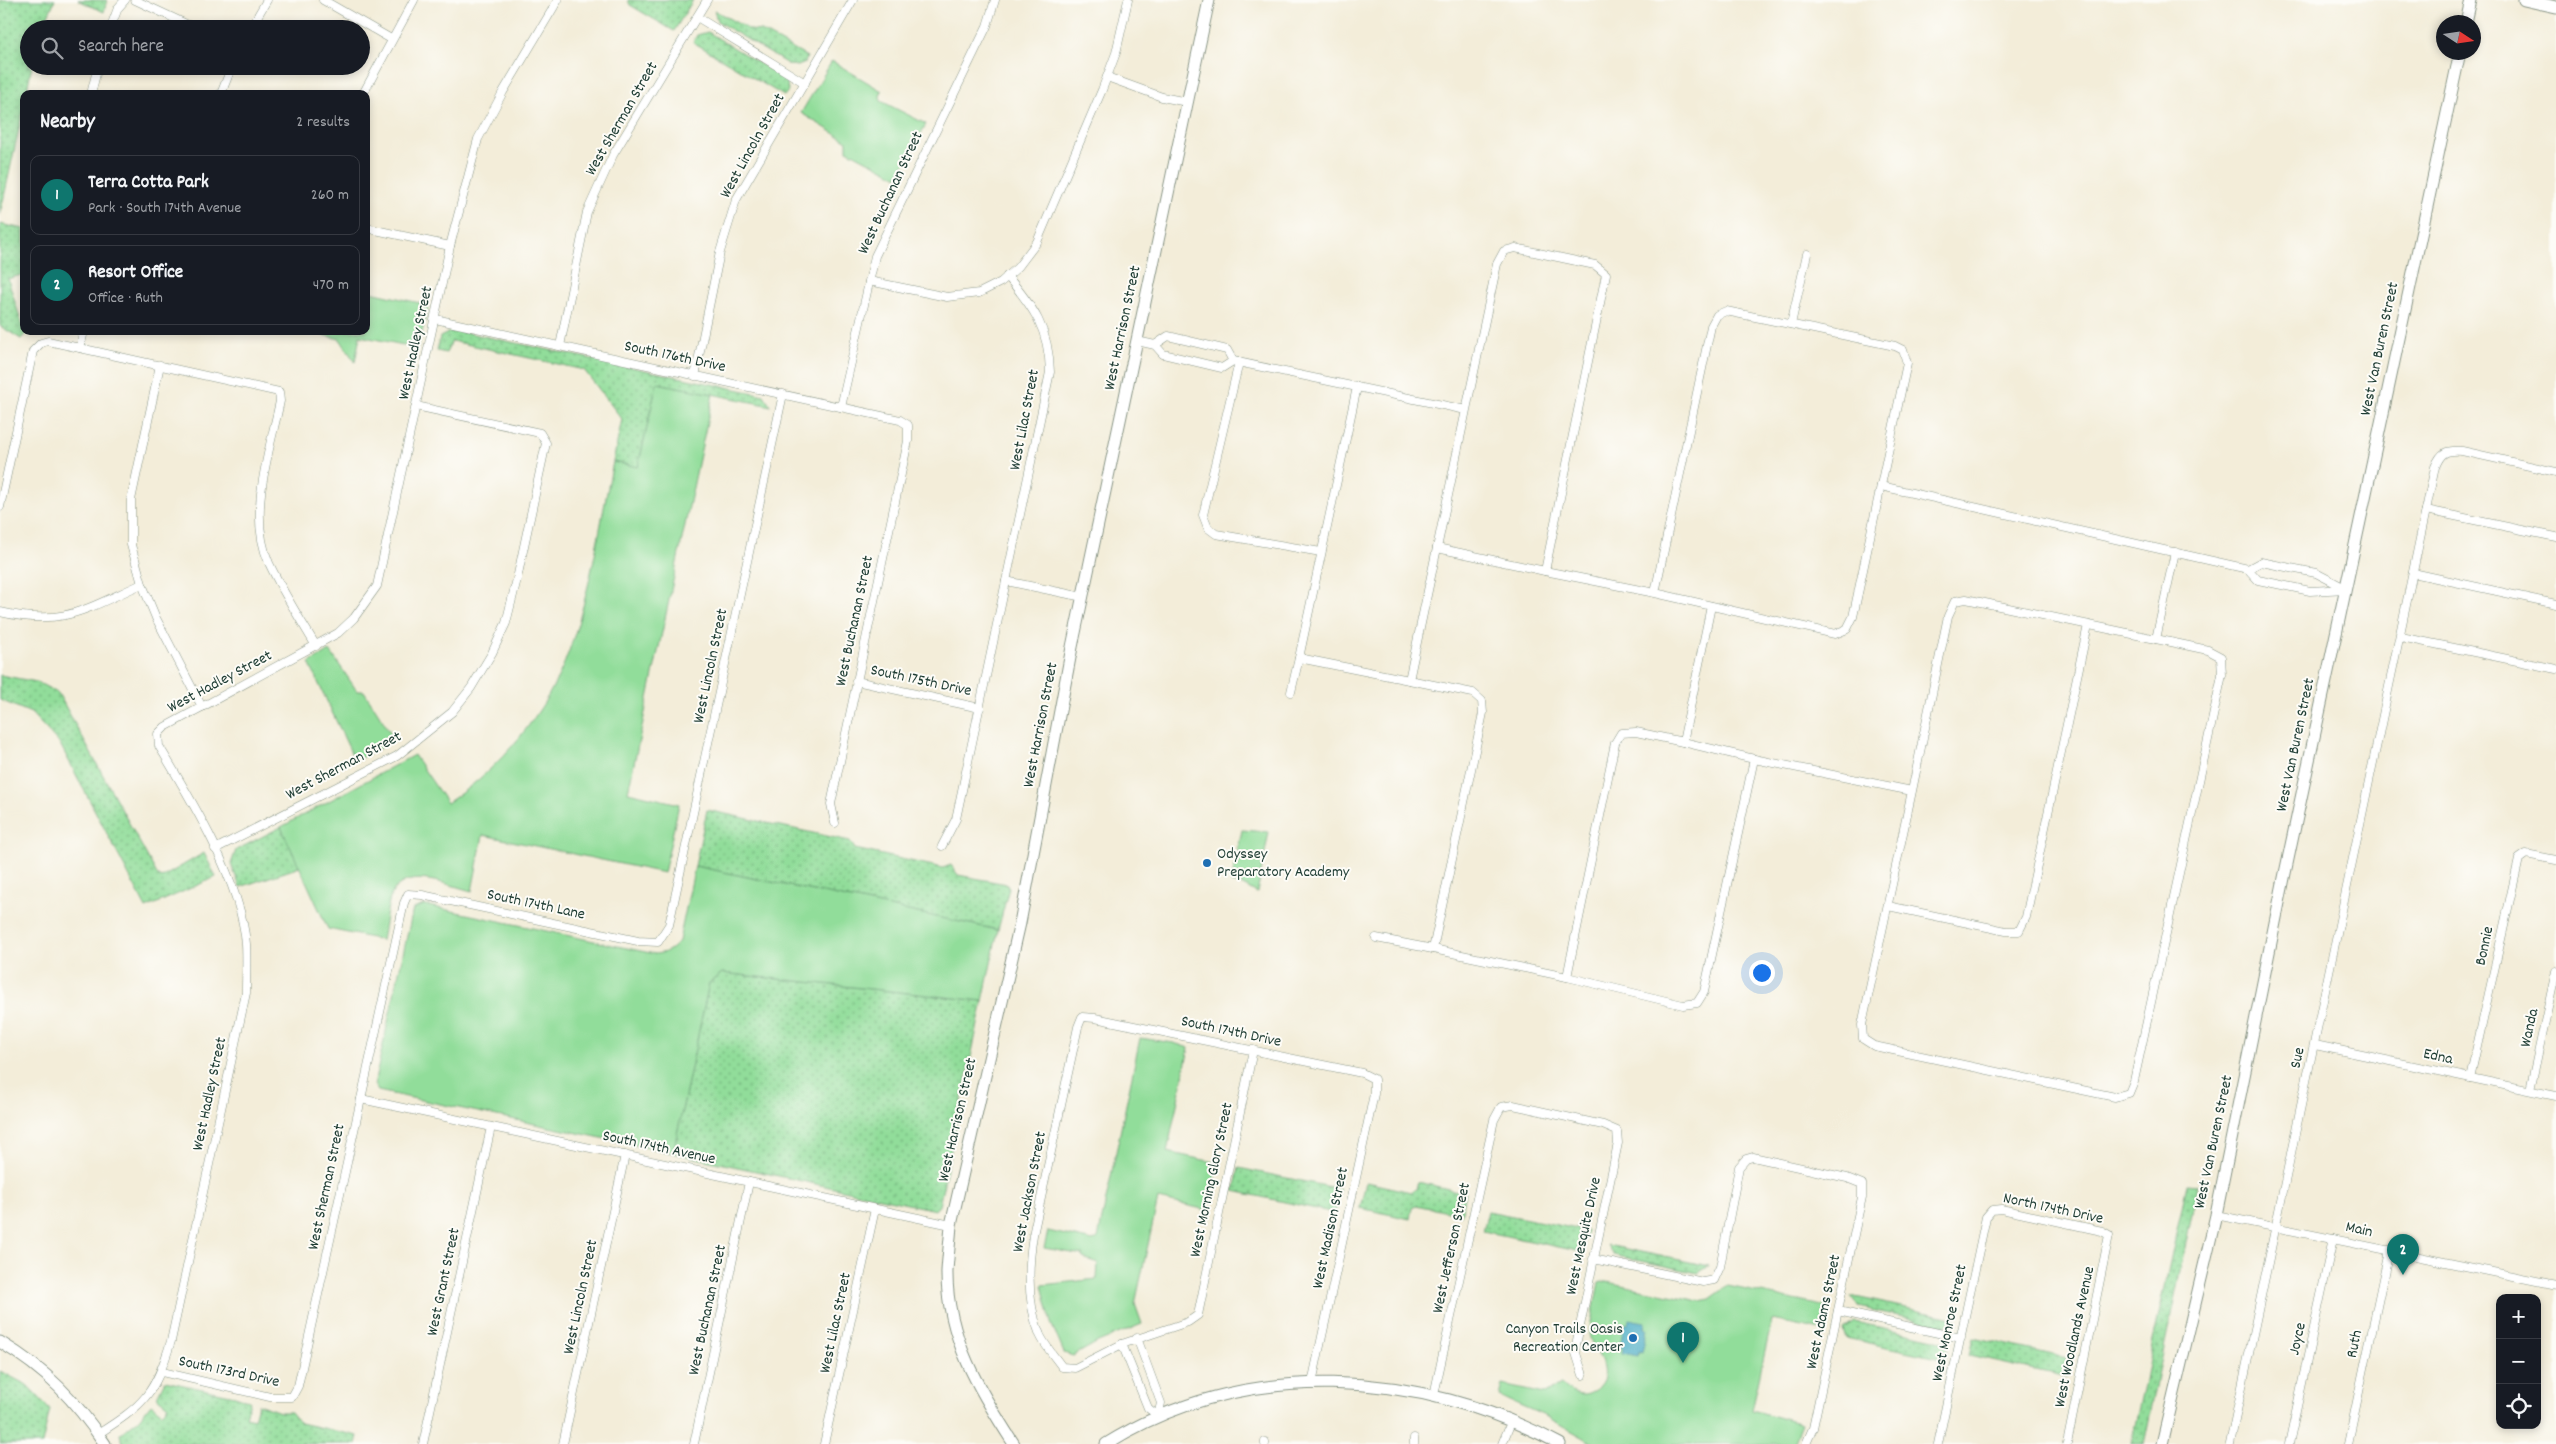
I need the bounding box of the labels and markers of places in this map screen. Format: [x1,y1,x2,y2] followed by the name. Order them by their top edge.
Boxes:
[1217,843,1350,884] place label: Odyssey Preparatory Academy
[1201,857,1213,869] marker: Odyssey Preparatory Academy
[2387,1234,2419,1275] pin: 2
[1505,1318,1623,1359] place label: Canyon Trails Oasis Recreation Center
[1667,1322,1699,1363] pin: 1
[1627,1332,1639,1344] marker: Canyon Trails Oasis Recreation Center

